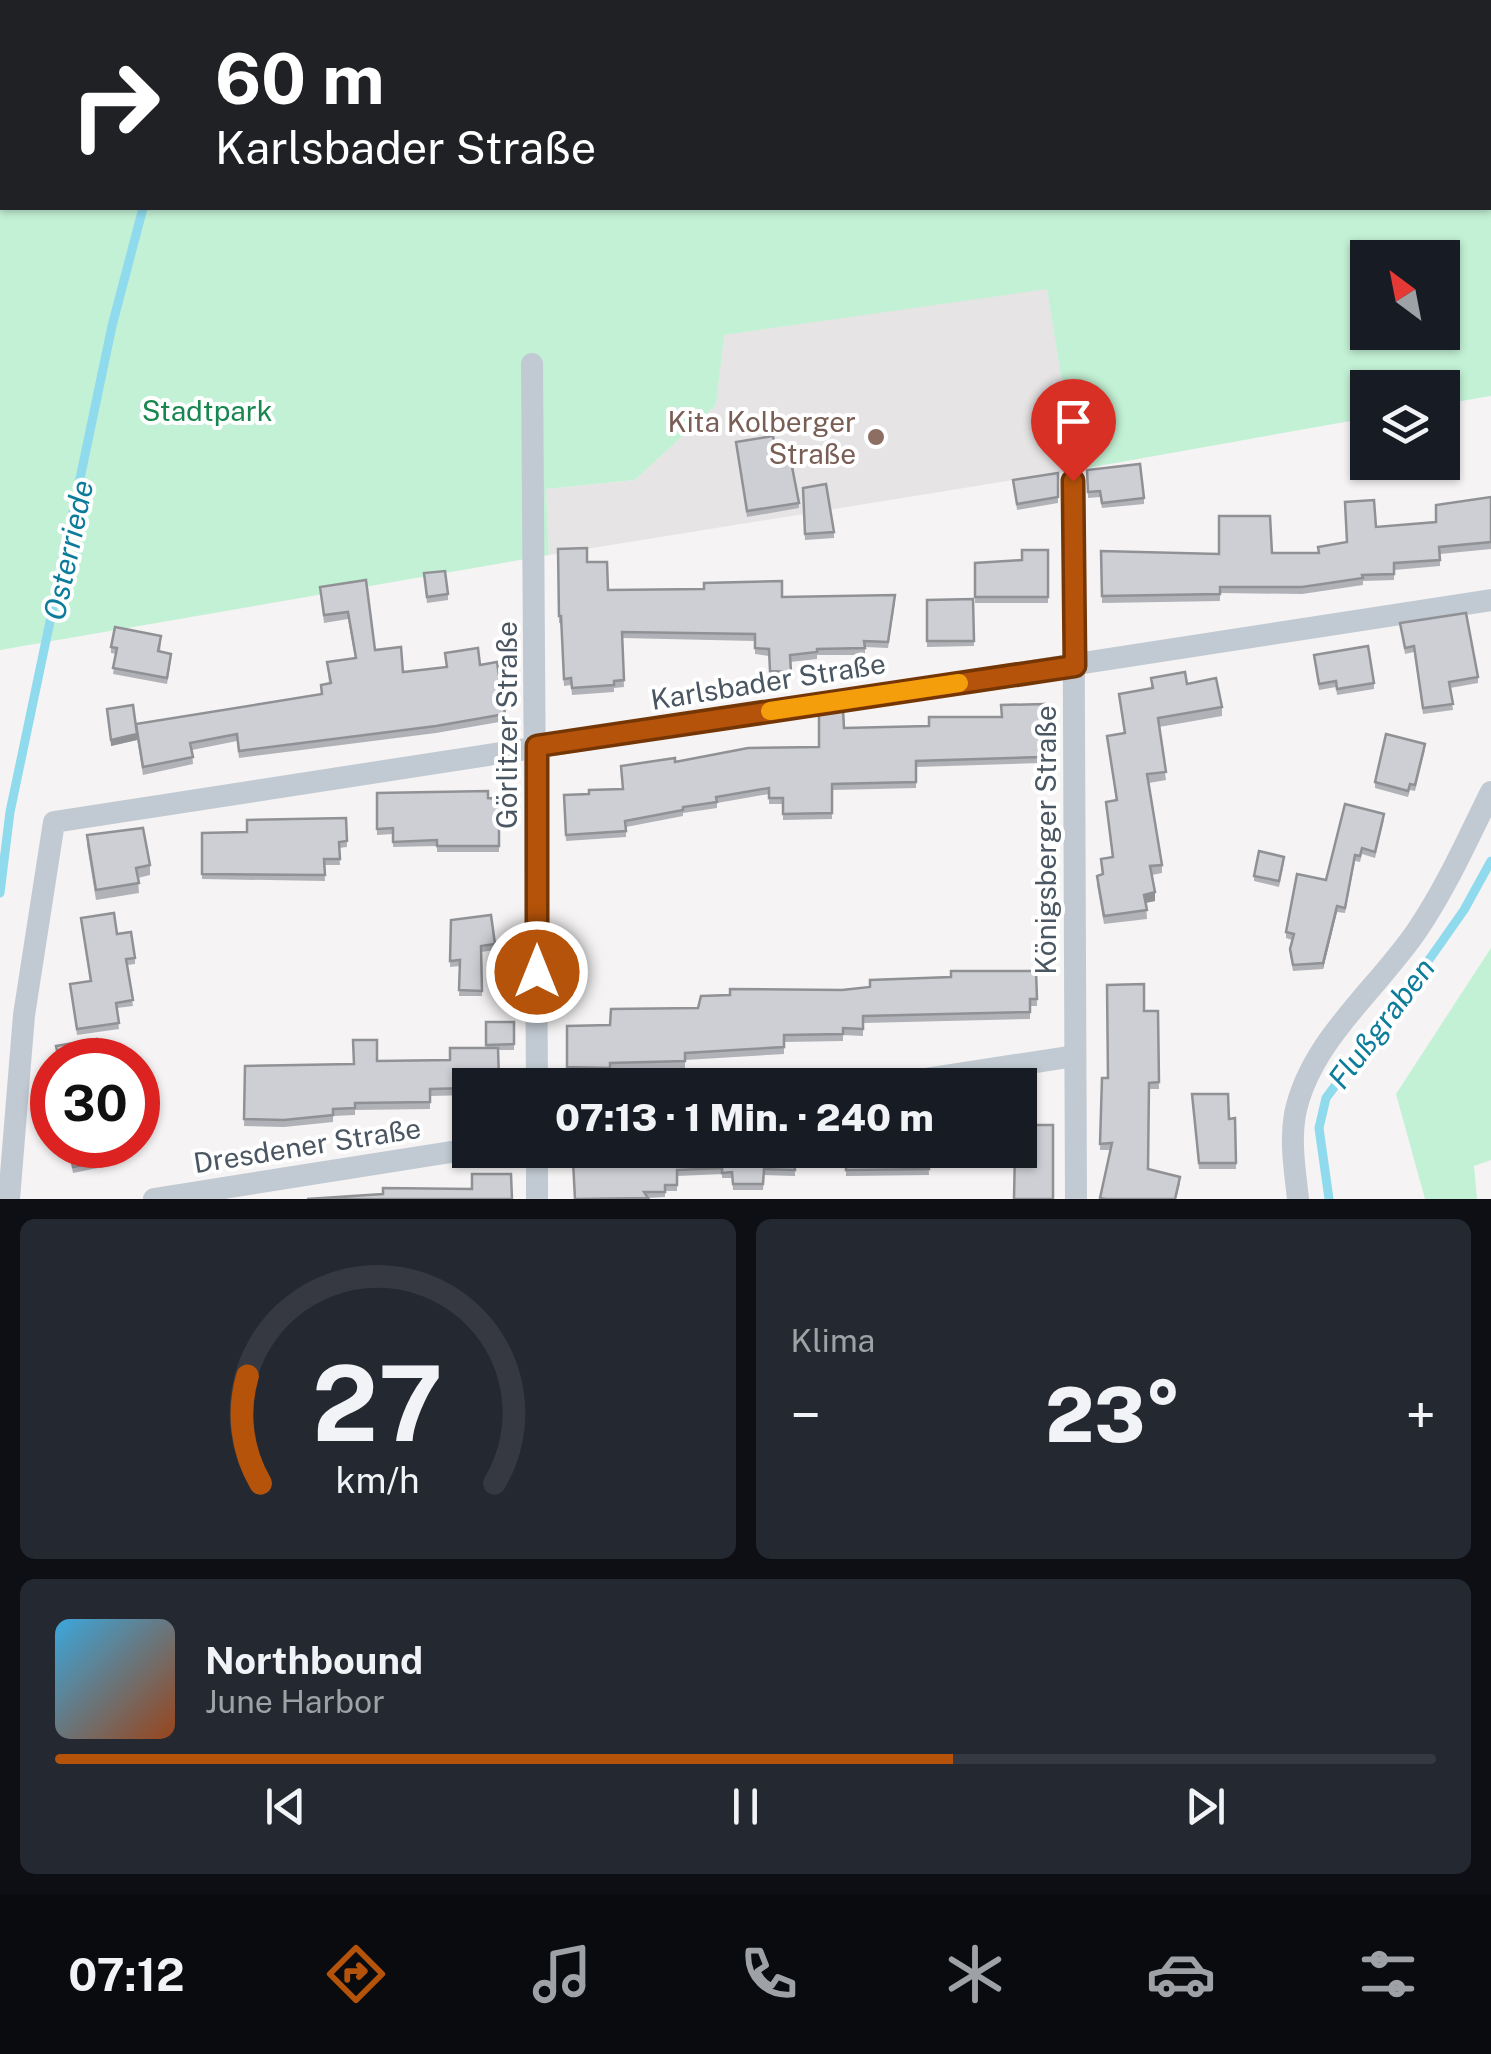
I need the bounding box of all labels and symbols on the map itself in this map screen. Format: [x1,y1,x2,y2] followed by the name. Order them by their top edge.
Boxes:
[1350,240,1460,350] north arrow
[1031,379,1116,482] pin
[142,394,272,427] park label: Stadtpark
[668,405,856,470] place label: Kita Kolberger Straße
[865,426,887,448] marker: Kita Kolberger Straße
[36,477,100,623] water label: Osterriede
[490,621,523,829] street label: Görlitzer Straße
[648,646,888,716] street label: Karlsbader Straße
[1029,705,1062,975] street label: Königsberger Straße
[485,920,589,1024] position arrow
[1320,951,1442,1095] water label: Flußgraben
[30,1038,160,1168] speed limit sign: 30
[191,1111,423,1179] street label: Dresdener Straße

